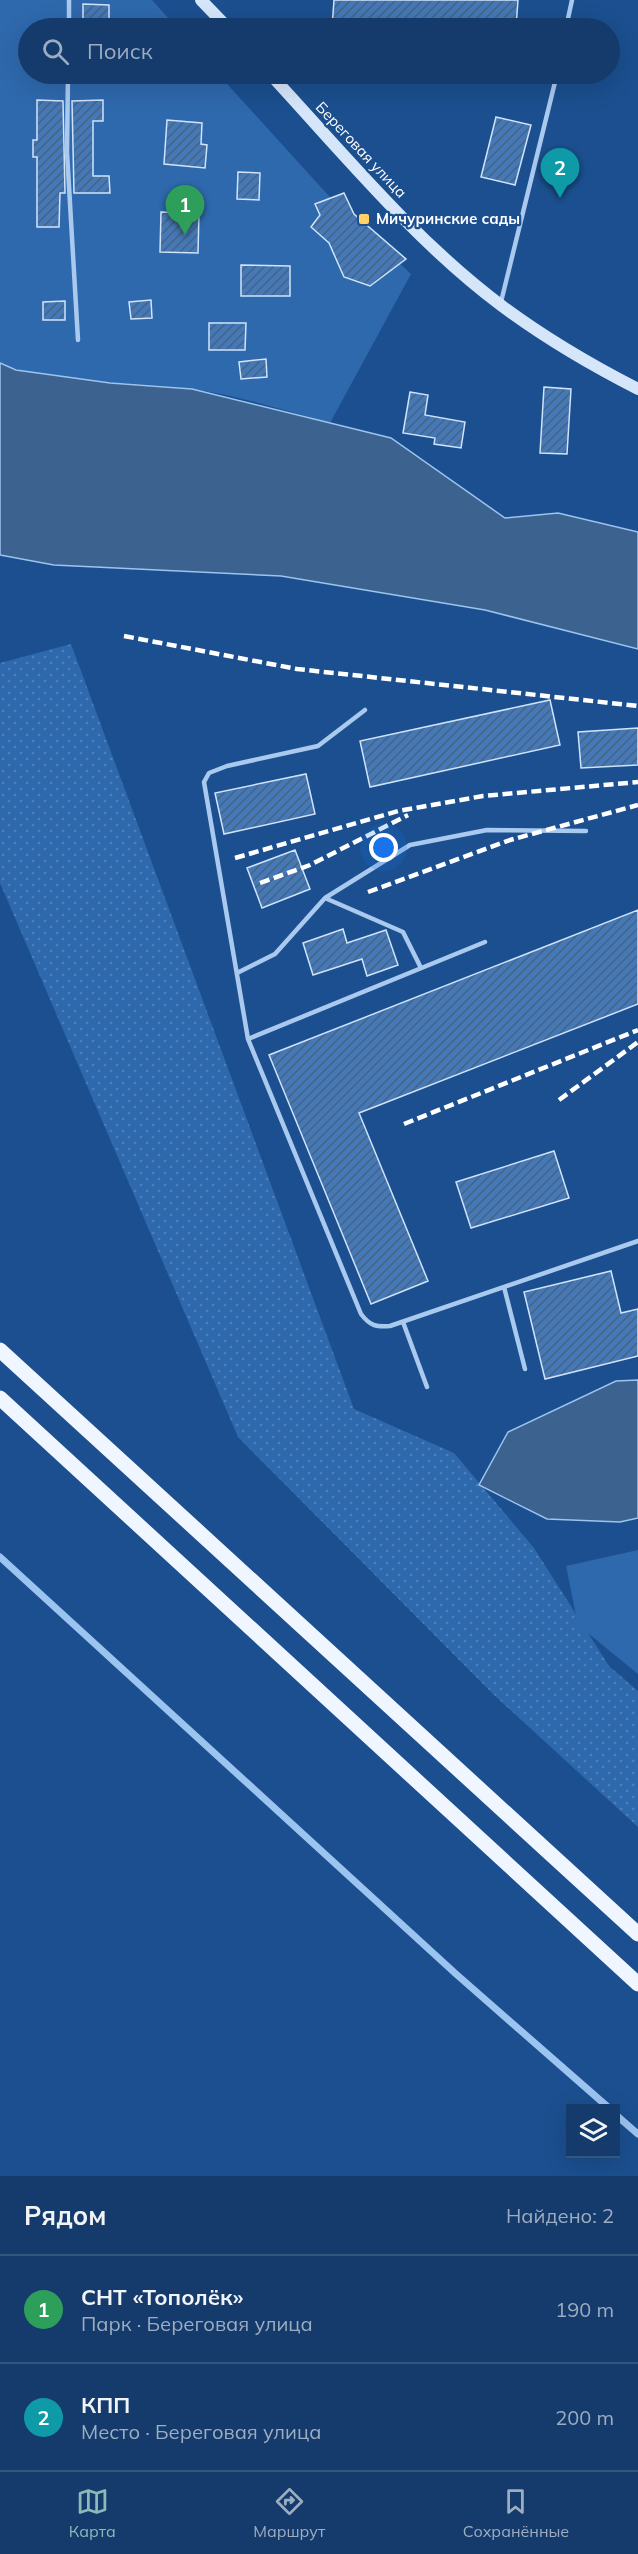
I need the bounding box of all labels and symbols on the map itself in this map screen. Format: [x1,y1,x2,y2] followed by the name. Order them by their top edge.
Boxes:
[312,98,411,202] street label: Береговая улица
[540,148,580,198] pin: 2
[166,186,204,235] pin: 1
[376,209,520,228] place label: Мичуринские сады
[357,212,371,226] marker: Мичуринские сады
[369,833,398,862] your location

